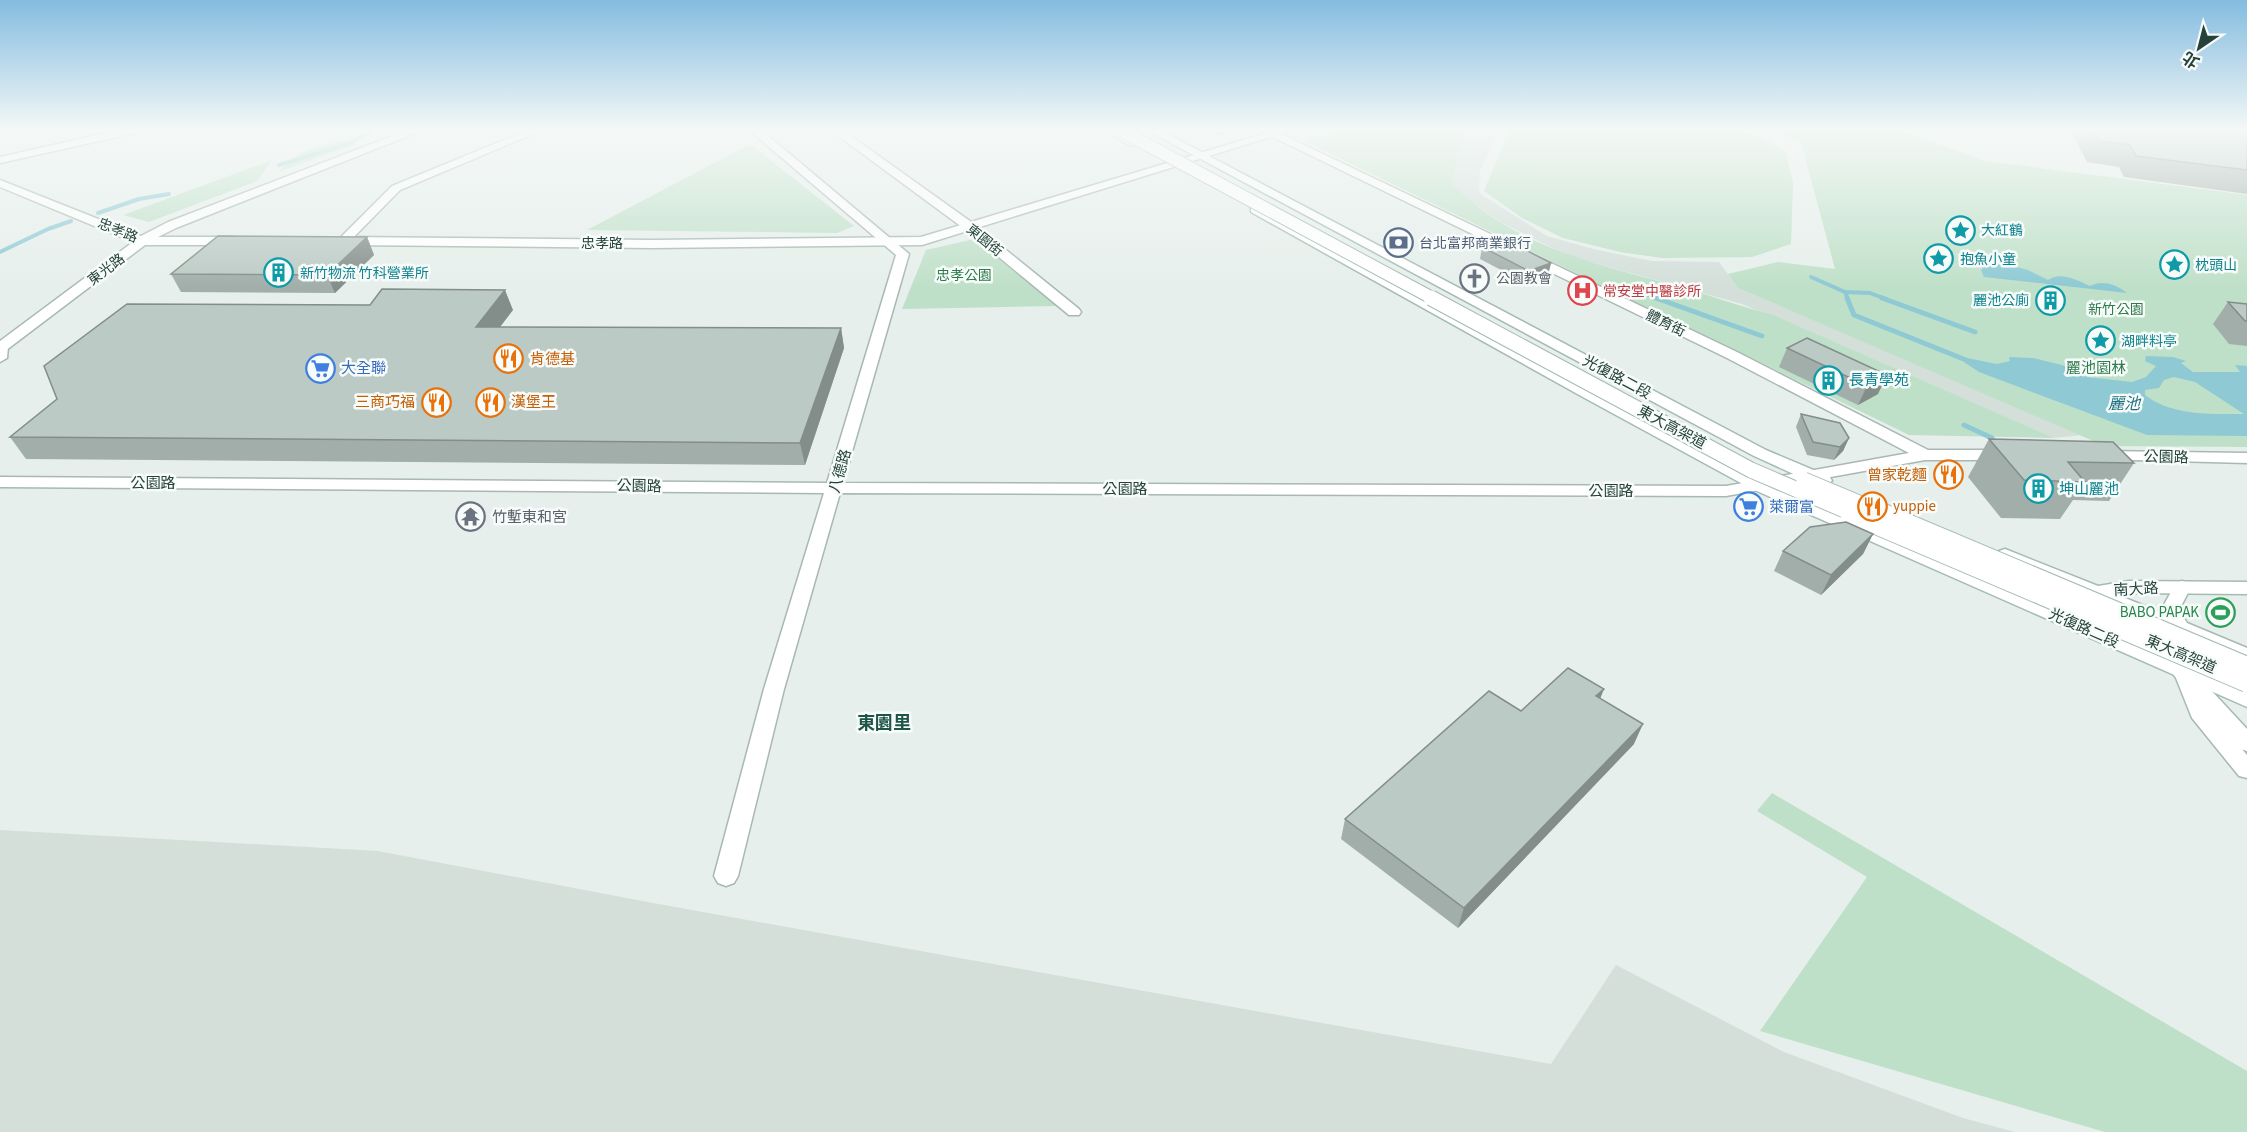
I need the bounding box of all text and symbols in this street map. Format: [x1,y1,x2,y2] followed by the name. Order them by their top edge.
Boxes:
[2169,18,2229,78] north arrow
[2178,46,2204,73] text: 北
[94,214,141,248] street label: 忠孝路
[1944,214,1976,246] place icon: 大紅鶴
[962,220,1007,262] street label: 東園街
[1981,221,2023,241] place label: 大紅鶴
[1382,227,1414,259] bank icon: 台北富邦商業銀行
[581,234,623,254] street label: 忠孝路
[1419,234,1531,254] place label: 台北富邦商業銀行
[1923,243,1955,275] place icon: 抱魚小童
[84,249,129,290] street label: 東光路
[2158,249,2190,281] place icon: 枕頭山
[1960,250,2016,270] place label: 抱魚小童
[2195,256,2237,276] place label: 枕頭山
[263,257,295,289] building icon: 新竹物流 竹科營業所
[1459,262,1491,294] church icon: 公園教會
[300,264,429,284] place label: 新竹物流 竹科營業所
[936,266,992,286] park label: 忠孝公園
[1496,269,1552,289] place label: 公園教會
[1566,275,1598,307] hospital icon: 常安堂中醫診所
[1603,282,1701,302] place label: 常安堂中醫診所
[2034,284,2066,316] building icon: 麗池公廁
[1973,291,2029,311] place label: 麗池公廁
[2088,300,2144,320] park label: 新竹公園
[1642,306,1689,342] street label: 體育街
[2084,325,2116,357] place icon: 湖畔料亭
[2121,332,2177,352] place label: 湖畔料亭
[493,343,525,375] restaurant icon: 肯德基
[530,349,575,370] place label: 肯德基
[1579,351,1655,404] street label: 光復路二段
[304,352,336,384] supermarket icon: 大全聯
[341,358,386,379] place label: 大全聯
[2066,358,2126,379] park label: 麗池園林
[1812,364,1844,396] building icon: 長青學苑
[1849,370,1909,391] place label: 長青學苑
[420,386,452,418] restaurant icon: 三商巧福
[474,386,506,418] restaurant icon: 漢堡王
[355,392,415,413] place label: 三商巧福
[511,392,556,413] place label: 漢堡王
[2108,393,2142,415] water label: 麗池
[1634,401,1710,454] street label: 東大高架道
[824,447,857,496] street label: 八德路
[2143,447,2189,468] street label: 公園路
[1932,459,1964,491] restaurant icon: 曾家乾麵
[1867,465,1927,486] place label: 曾家乾麵
[130,473,176,494] street label: 公園路
[2022,473,2054,505] building icon: 坤山麗池
[616,476,662,497] street label: 公園路
[1102,479,1148,500] street label: 公園路
[2059,479,2119,500] place label: 坤山麗池
[1588,481,1634,502] street label: 公園路
[1856,490,1888,522] restaurant icon: yuppie
[1732,491,1764,523] supermarket icon: 萊爾富
[1893,496,1936,517] place label: yuppie
[1769,497,1814,518] place label: 萊爾富
[455,501,487,533] temple icon: 竹塹東和宮
[492,507,567,528] place label: 竹塹東和宮
[2113,578,2159,601] street label: 南大路
[2204,596,2236,628] sports icon: BABO PAPAK
[2120,602,2199,623] place label: BABO PAPAK
[2045,604,2122,653] street label: 光復路二段
[2142,630,2219,679] street label: 東大高架道
[857,711,911,736] district label: 東園里

